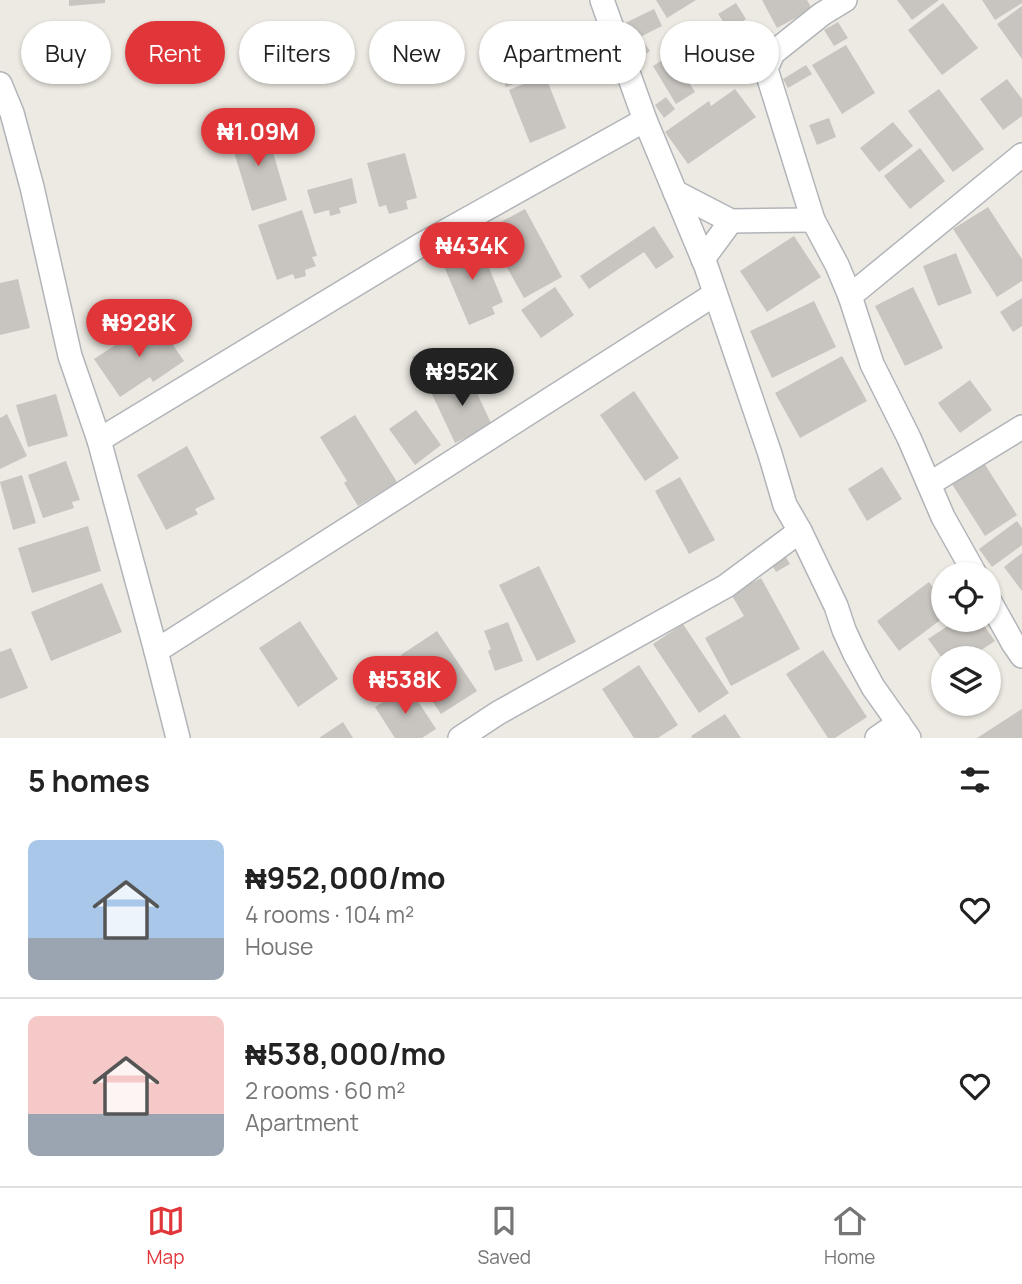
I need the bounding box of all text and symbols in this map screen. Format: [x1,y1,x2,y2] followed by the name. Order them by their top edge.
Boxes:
[21,21,111,84] chip: Buy
[125,21,225,84] chip: Rent
[239,21,355,84] chip: Filters
[369,21,465,84] chip: New
[479,21,646,84] chip: Apartment
[660,21,779,84] chip: House
[201,108,315,168] pin: ₦1.09M
[217,115,299,147] text: ₦1.09M
[423,222,521,282] pin: ₦434K
[436,229,508,261] text: ₦434K
[90,300,188,359] pin: ₦928K
[102,306,176,338] text: ₦928K
[413,348,511,408] pin: ₦952K
[426,355,498,387] text: ₦952K
[931,562,1001,716] map controls
[931,562,1001,632] button: locate
[931,646,1001,716] button: layers
[356,656,454,716] pin: ₦538K
[369,663,441,695] text: ₦538K
[28,760,150,801] text: 5 homes
[956,761,994,799] icon: filters
[245,857,446,898] text: ₦952,000/mo
[84,868,168,952] icon: home
[956,891,994,929] icon: heart
[245,898,414,930] text: 4 rooms · 104 m²
[245,930,314,962] text: House
[245,1033,446,1074] text: ₦538,000/mo
[84,1044,168,1128] icon: home
[956,1067,994,1105] icon: heart
[245,1074,406,1106] text: 2 rooms · 60 m²
[245,1106,359,1138] text: Apartment
[147,1202,185,1270] tab: Map
[478,1202,531,1270] tab: Saved
[824,1202,875,1270] tab: Home

